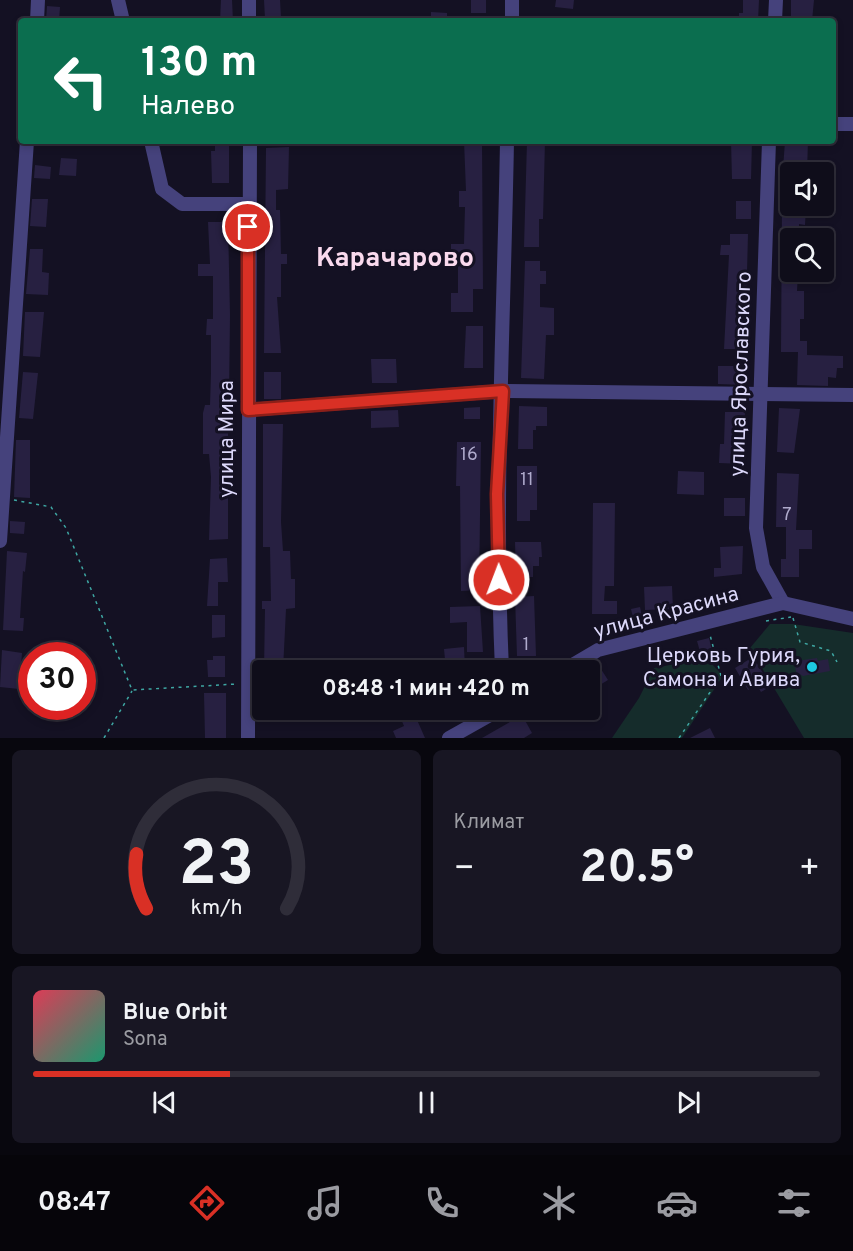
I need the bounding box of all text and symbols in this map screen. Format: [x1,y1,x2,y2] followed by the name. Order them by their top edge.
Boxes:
[141,38,257,91] text: 130 m
[42,42,120,120] icon: left
[141,90,235,124] text: Налево
[780,162,834,282] map controls
[780,162,834,216] button: sound
[222,201,273,252] pin
[231,210,264,243] icon: arrive
[780,228,834,282] button: search
[316,242,474,276] district label: Карачарово
[724,271,759,477] street label: улица Ярославского
[214,380,241,498] street label: улица Мира
[460,444,478,467] house number: 16
[520,469,534,492] house number: 11
[782,504,792,527] house number: 7
[467,548,531,612] position arrow
[591,581,742,646] street label: улица Красина
[523,634,529,657] house number: 1
[18,642,96,720] speed limit sign: 30
[643,643,800,694] place label: Церковь Гурия, Самона и Авива
[805,660,819,674] marker: Церковь Гурия, Самона и Авива
[322,676,530,703] text: 08:48 · 1 мин · 420 m
[454,810,524,836] text: Климат
[178,828,254,907] text: 23
[580,841,694,898] text: 20.5°
[454,849,475,891] text: −
[799,849,820,891] text: +
[190,895,242,922] text: km/h
[123,1000,228,1027] text: Blue Orbit
[123,1027,168,1053] text: Sona
[148,1086,181,1119] icon: previous
[410,1086,443,1119] icon: pause
[672,1086,705,1119] icon: next
[186,1182,228,1224] icon: directions
[304,1182,346,1224] icon: music
[421,1182,463,1224] icon: phone
[538,1182,580,1224] icon: climate
[656,1182,698,1224] icon: car
[773,1182,815,1224] icon: filters
[38,1186,111,1220] text: 08:47

